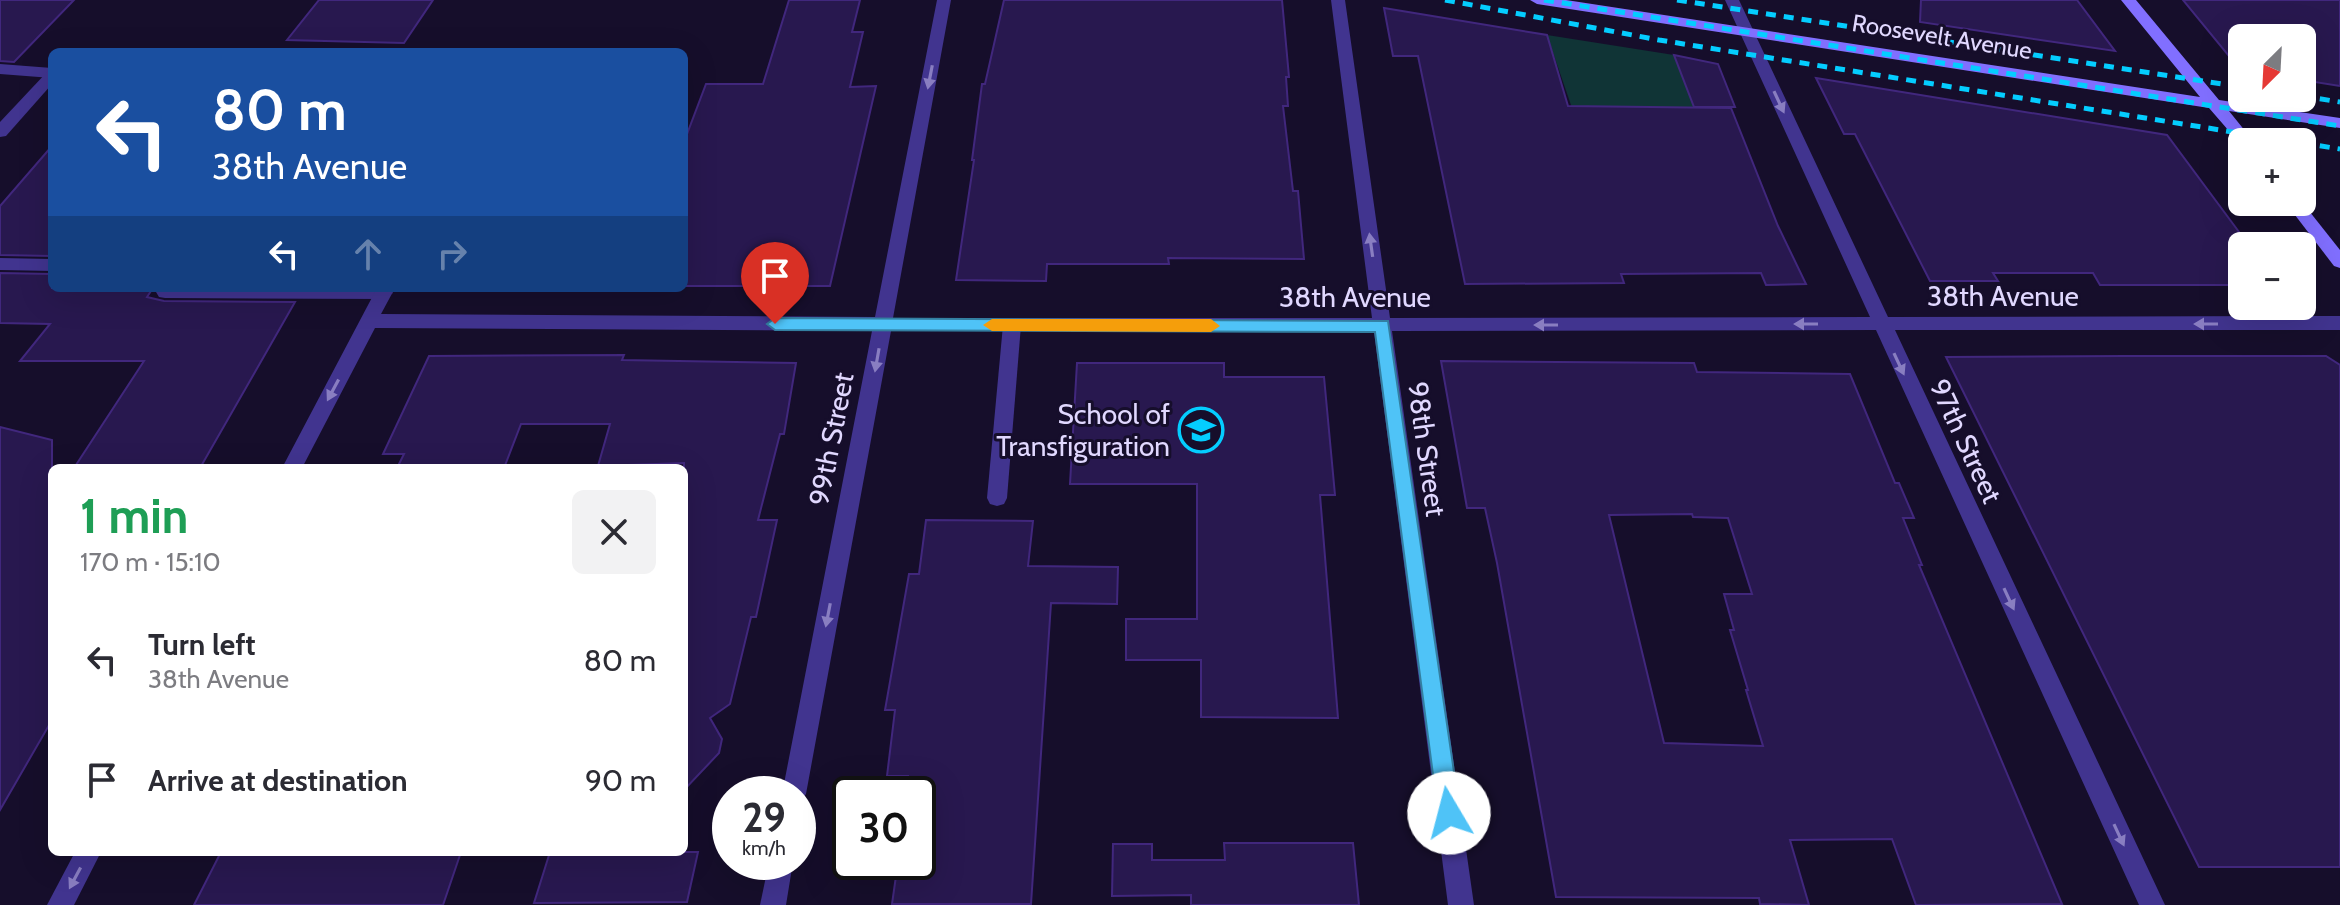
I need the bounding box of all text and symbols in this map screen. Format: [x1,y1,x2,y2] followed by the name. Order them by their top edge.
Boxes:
[1850,8,2034,65] street label: Roosevelt Avenue
[2228,24,2316,112] north arrow
[2228,24,2316,320] map controls
[923,64,935,89] one-way arrow
[212,76,347,144] text: 80 m
[80,80,184,184] icon: left
[1772,90,1786,113] one-way arrow
[2228,128,2316,216] button: +
[212,144,407,188] text: 38th Avenue
[262,232,306,276] icon: left
[346,232,390,276] icon: ahead
[430,232,474,276] icon: right
[1364,232,1377,257] one-way arrow
[2228,232,2316,320] button: −
[741,242,809,324] pin
[753,254,797,298] icon: arrive
[1927,279,2079,313] street label: 38th Avenue
[1279,280,1431,314] street label: 38th Avenue
[2193,317,2218,330] one-way arrow
[1793,318,1818,330] one-way arrow
[1533,319,1558,331] one-way arrow
[870,347,882,372] one-way arrow
[1892,352,1906,375] one-way arrow
[801,370,861,508] street label: 99th Street
[1923,374,2009,508] street label: 97th Street
[327,379,341,401] one-way arrow
[1401,379,1453,519] street label: 98th Street
[996,397,1170,463] place label: School of Transfiguration
[1177,406,1225,454] school or university icon: School of Transfiguration
[80,487,188,545] text: 1 min
[572,490,656,574] button: close
[80,546,221,578] text: 170 m · 15:10
[2002,587,2016,611] one-way arrow
[822,603,834,628] one-way arrow
[148,626,256,663] text: Turn left
[80,638,124,682] icon: left
[584,642,656,679] text: 80 m
[148,663,289,695] text: 38th Avenue
[80,758,124,802] icon: arrive
[148,762,408,799] text: Arrive at destination
[585,762,656,799] text: 90 m
[1407,771,1491,855] position arrow
[832,776,936,880] speed limit sign: 30
[742,793,786,842] text: 29
[2112,823,2126,846] one-way arrow
[742,836,786,860] text: km/h
[68,867,81,890] one-way arrow

